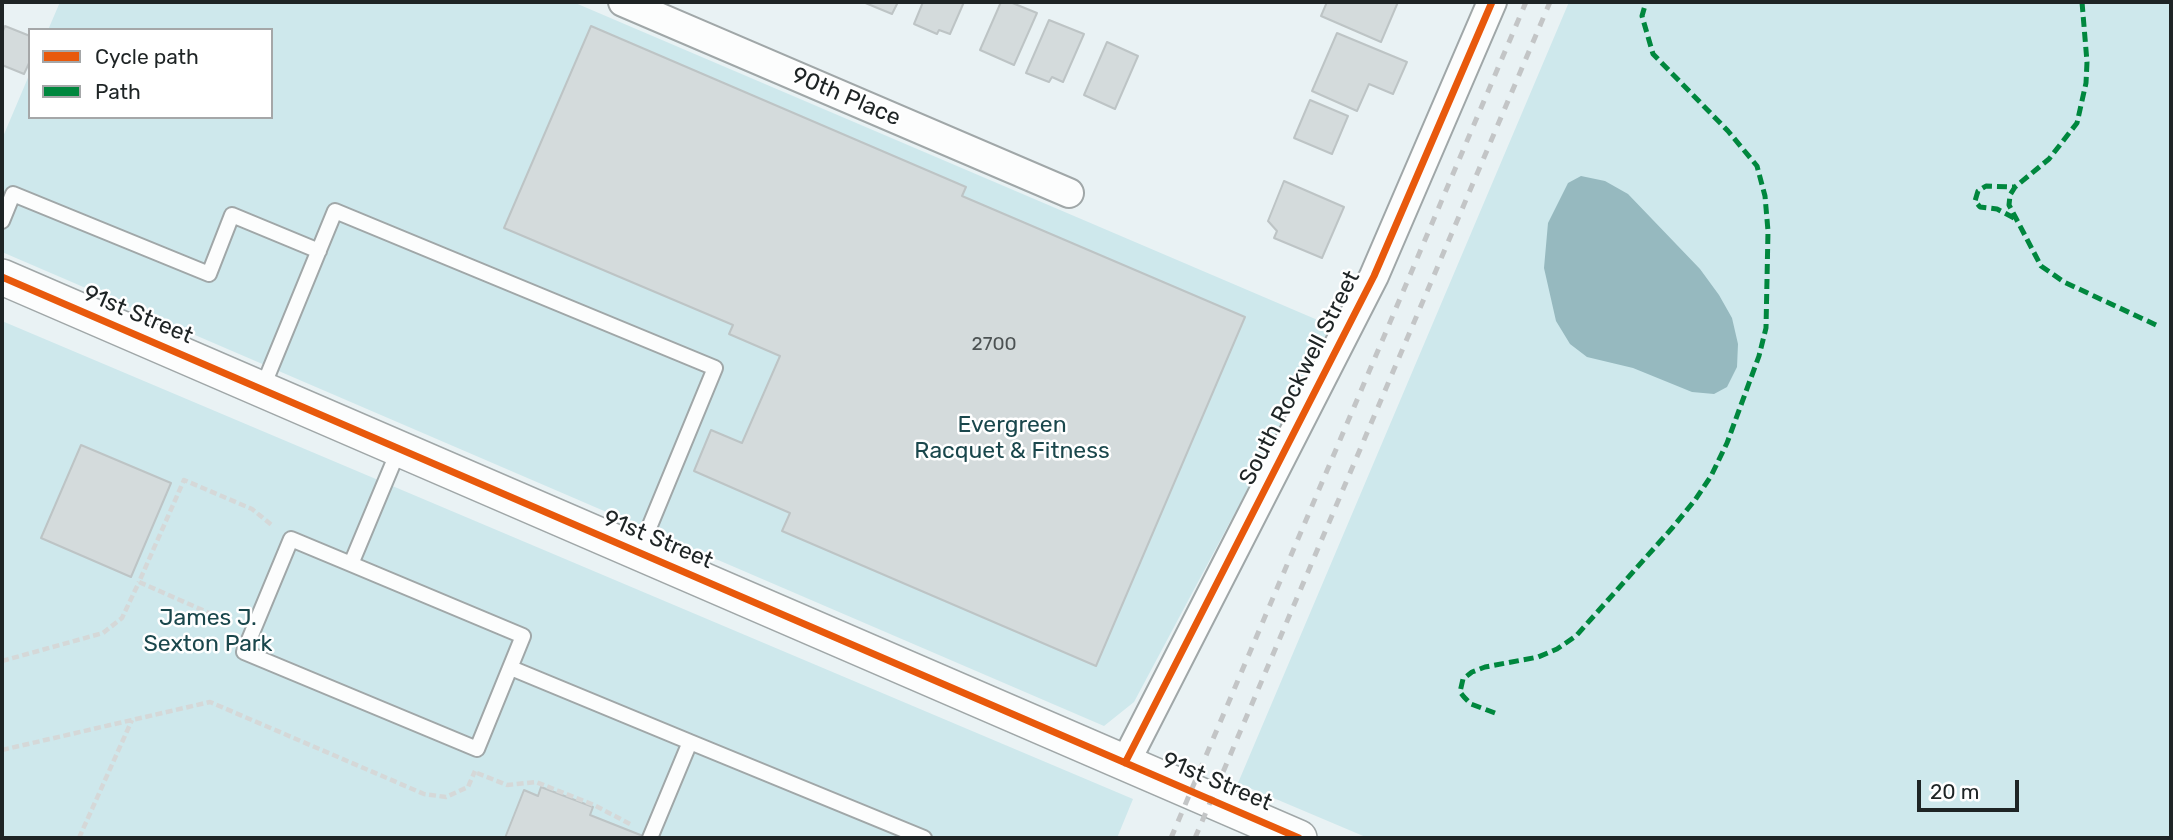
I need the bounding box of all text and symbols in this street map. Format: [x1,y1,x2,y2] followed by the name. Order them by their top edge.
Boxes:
[28,28,273,119] legend
[95,44,199,69] text: Cycle path
[787,62,905,132] street label: 90th Place
[95,79,141,104] text: Path
[1234,266,1366,490] street label: South Rockwell Street
[79,280,197,350] street label: 91st Street
[971,334,1017,356] house number: 2700
[914,411,1110,465] park label: Evergreen Racquet & Fitness
[599,505,717,575] street label: 91st Street
[144,604,272,658] park label: James J. Sexton Park
[1158,747,1276,817] street label: 91st Street
[1921,766,2022,810] scale bar
[1930,779,1979,804] text: 20 m

